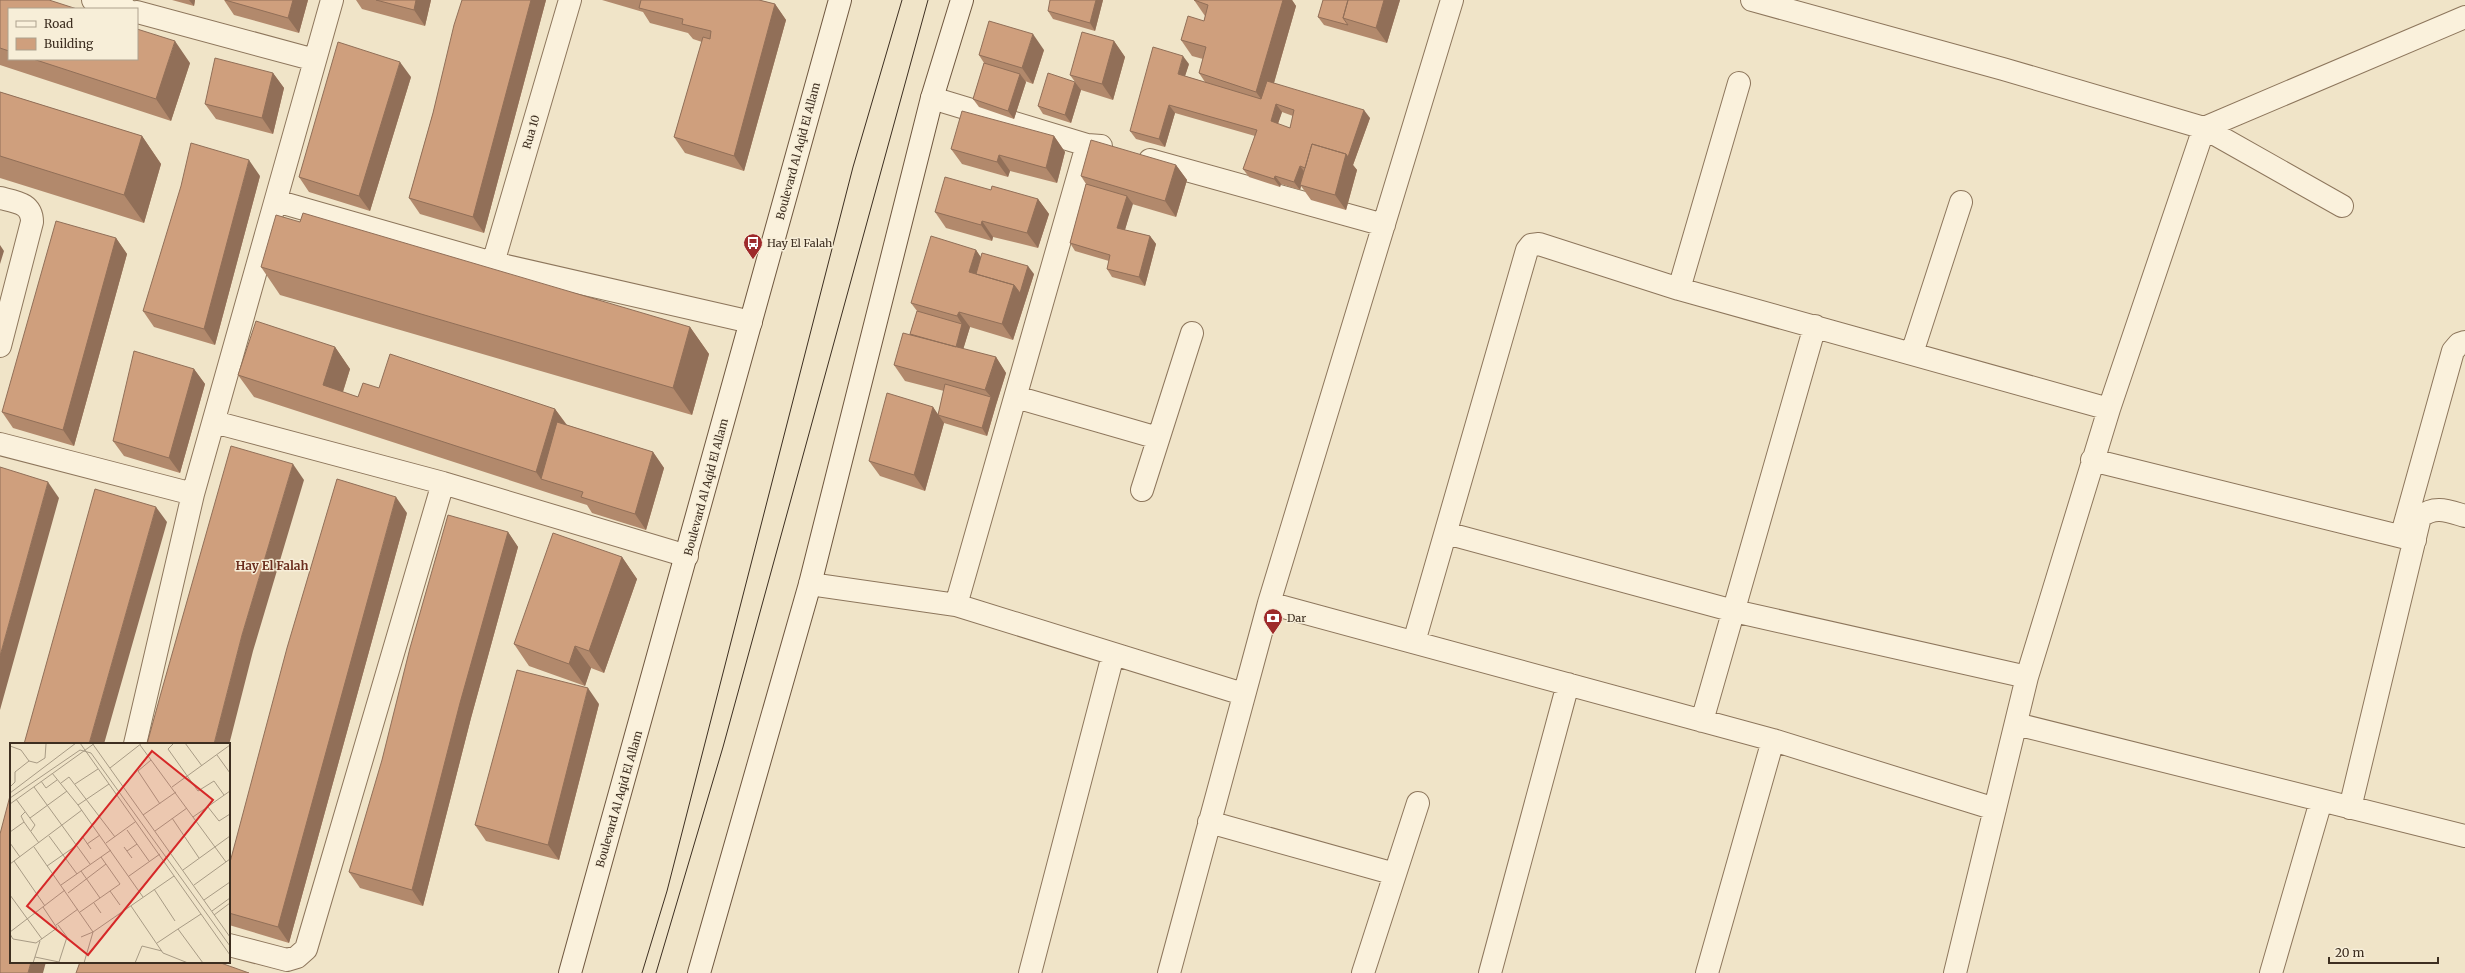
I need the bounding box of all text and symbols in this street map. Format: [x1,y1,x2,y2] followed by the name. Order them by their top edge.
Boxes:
[8,8,138,60] legend
[44,16,73,31] text: Road
[44,36,94,51] text: Building
[773,81,823,221] street label: Boulevard Al Aqid El Allam
[520,113,542,151] street label: Rua 10
[742,232,764,260] bus stop icon: Hay El Falah
[767,236,833,250] place label: Hay El Falah
[681,417,731,557] street label: Boulevard Al Aqid El Allam
[235,558,309,573] district label: Hay El Falah
[1262,607,1284,635] bank icon: Dar
[1287,611,1306,625] place label: Dar
[593,729,645,869] street label: Boulevard Al Aqid El Allam
[10,743,230,963] inset map
[2329,939,2438,965] scale bar
[2335,945,2364,960] text: 20 m

